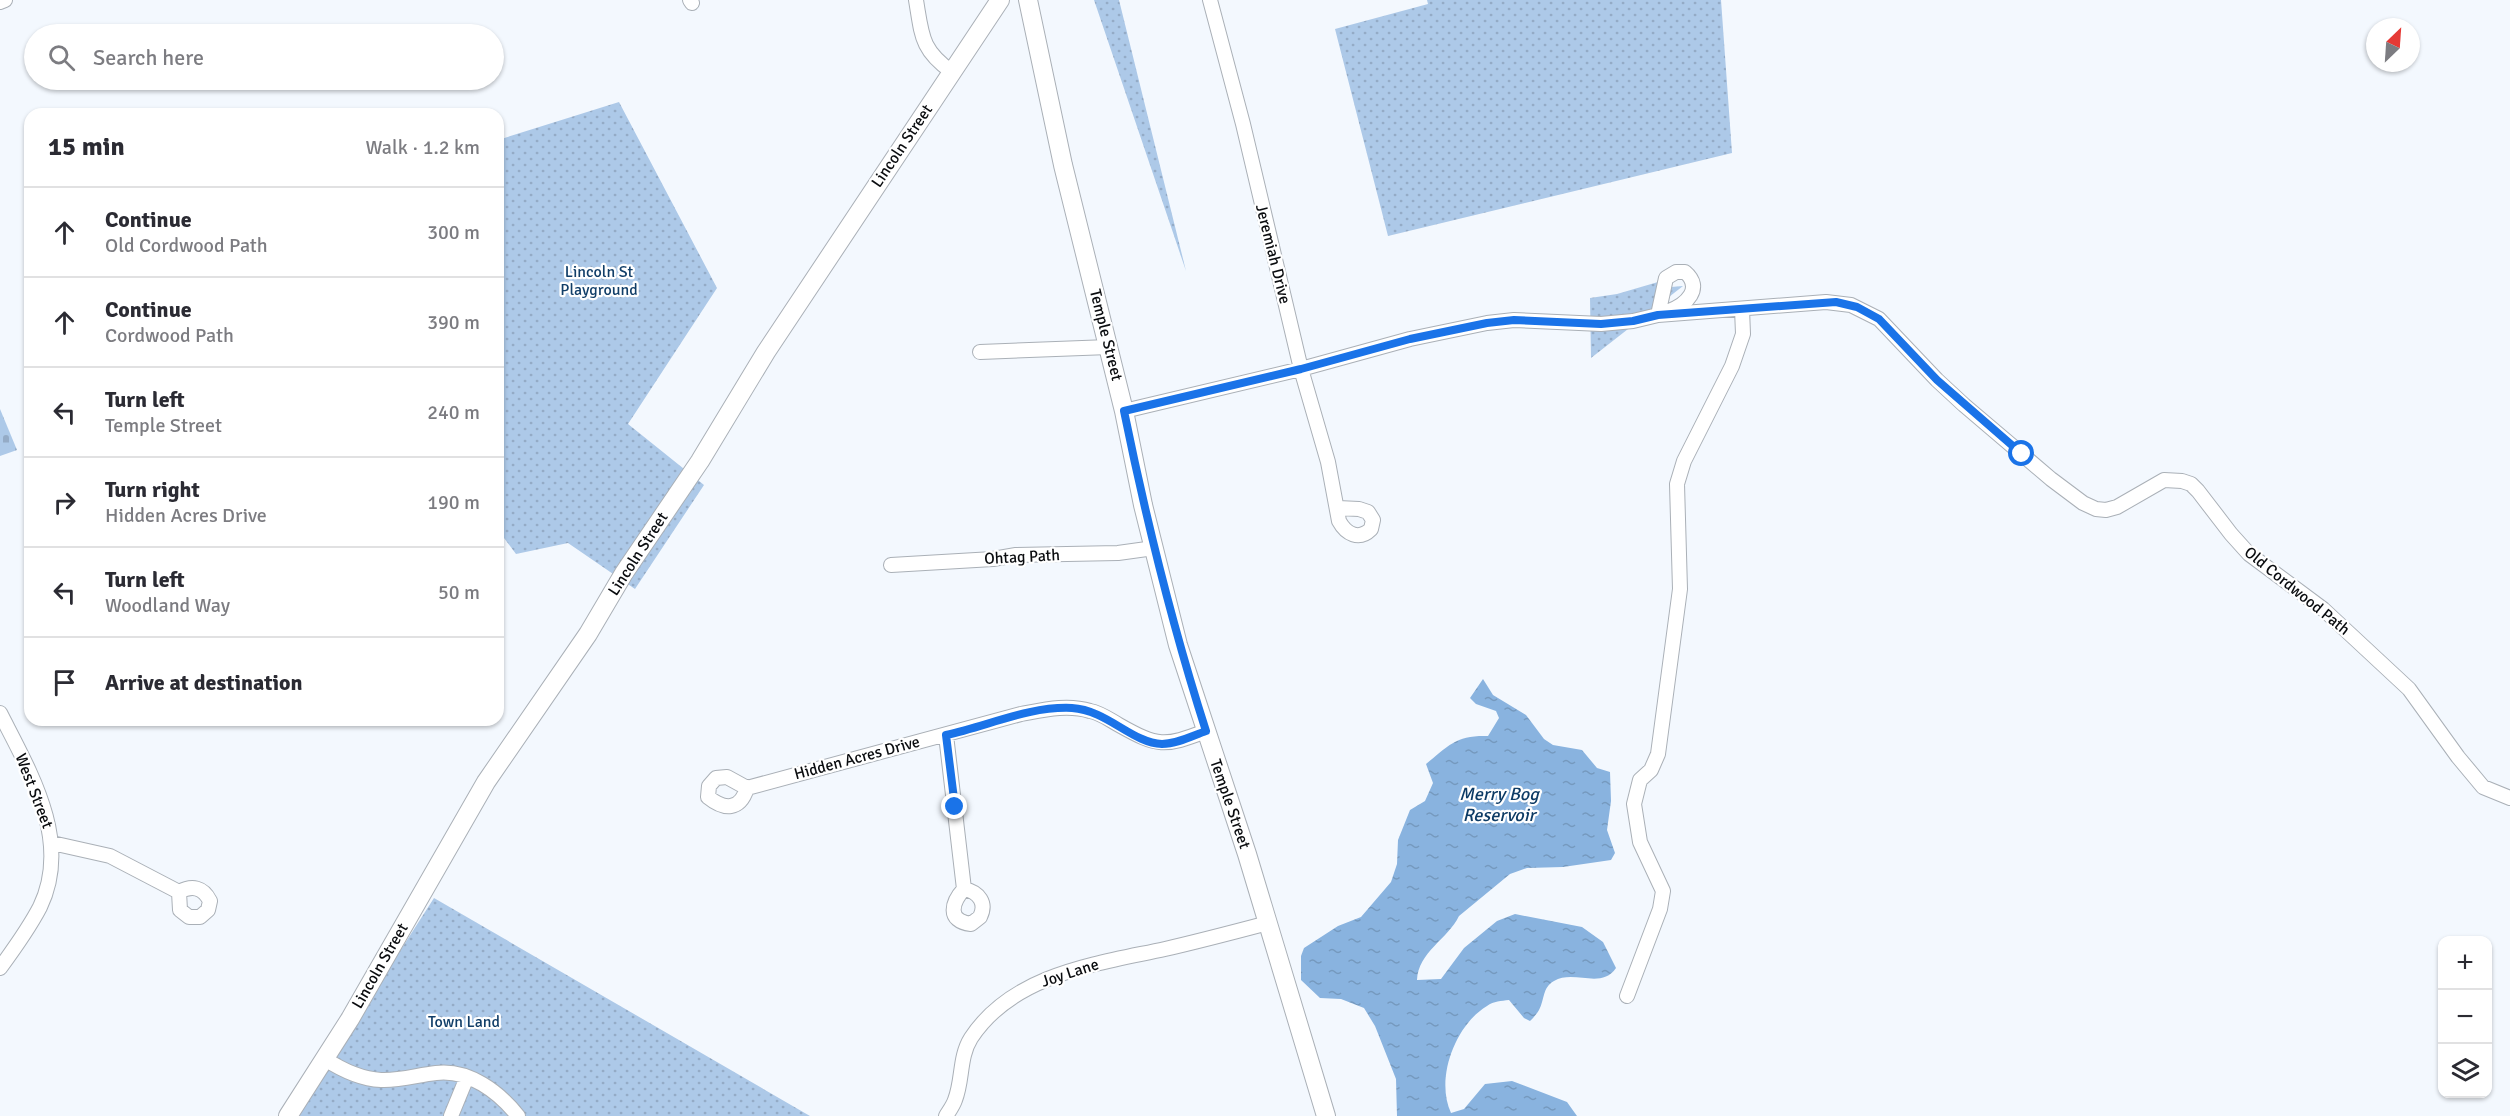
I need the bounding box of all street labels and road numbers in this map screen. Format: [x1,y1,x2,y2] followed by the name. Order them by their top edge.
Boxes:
[867,100,937,191] street label: Lincoln Street
[1251,202,1295,306] street label: Jeremiah Drive
[1085,287,1127,383] street label: Temple Street
[604,508,673,600] street label: Lincoln Street
[2240,542,2354,640] street label: Old Cordwood Path
[984,545,1060,569] street label: Ohtag Path
[792,732,922,784] street label: Hidden Acres Drive
[11,751,58,832] street label: West Street
[1205,757,1255,852] street label: Temple Street
[347,919,413,1012] street label: Lincoln Street
[1039,954,1101,992] street label: Joy Lane

